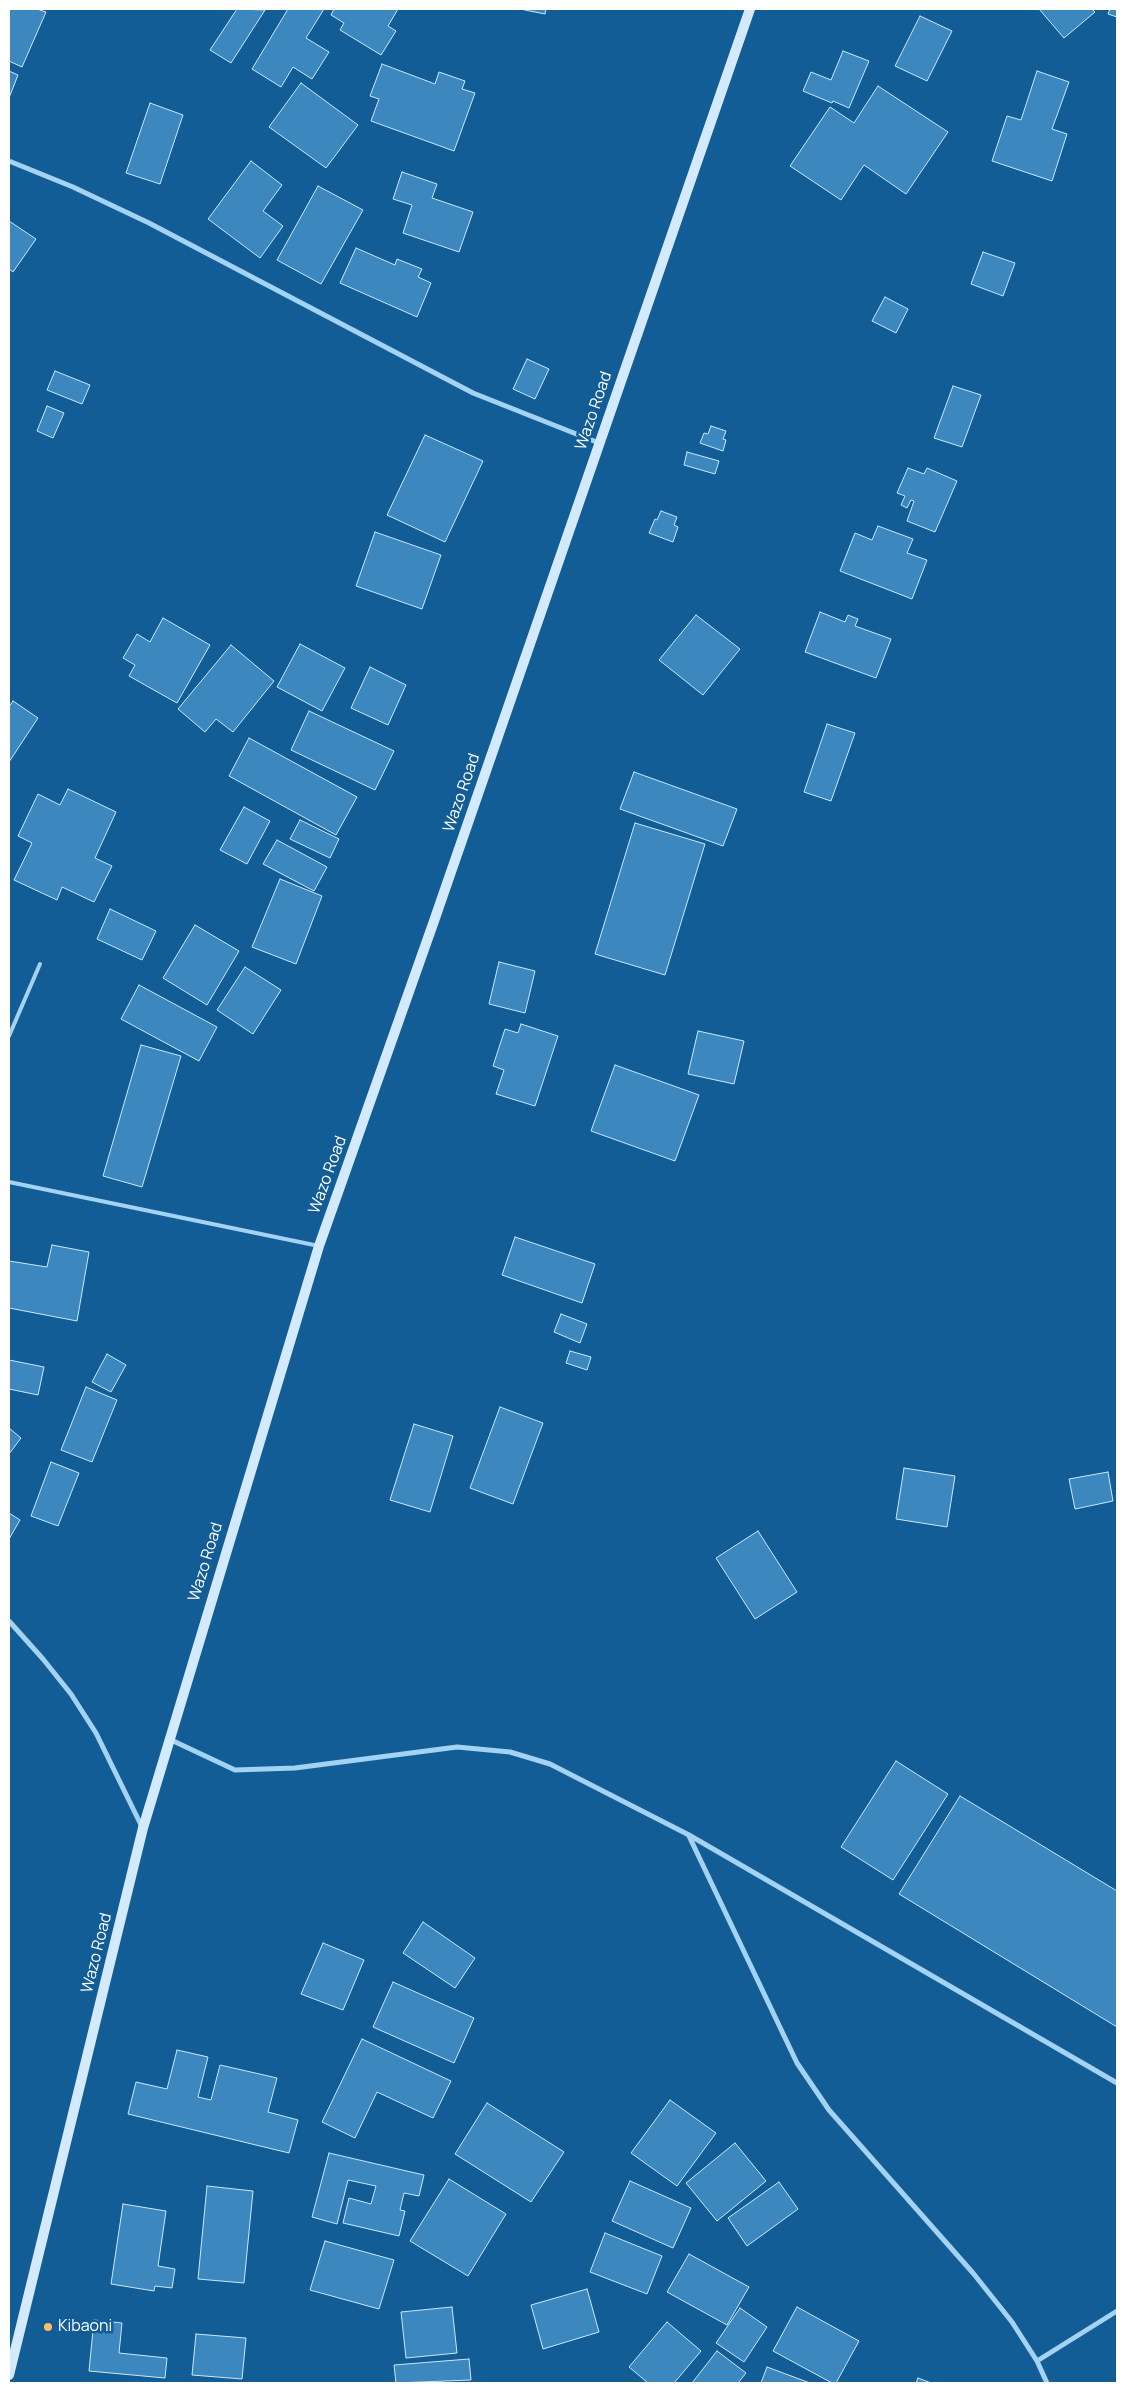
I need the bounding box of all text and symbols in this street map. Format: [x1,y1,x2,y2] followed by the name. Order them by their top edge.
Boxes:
[572,369,616,453] street label: Wazo Road
[440,751,484,835] street label: Wazo Road
[305,1133,351,1217] street label: Wazo Road
[185,1520,227,1604] street label: Wazo Road
[78,1911,116,1995] street label: Wazo Road
[58,2317,112,2337] place label: Kibaoni
[42,2321,54,2333] marker: Kibaoni

